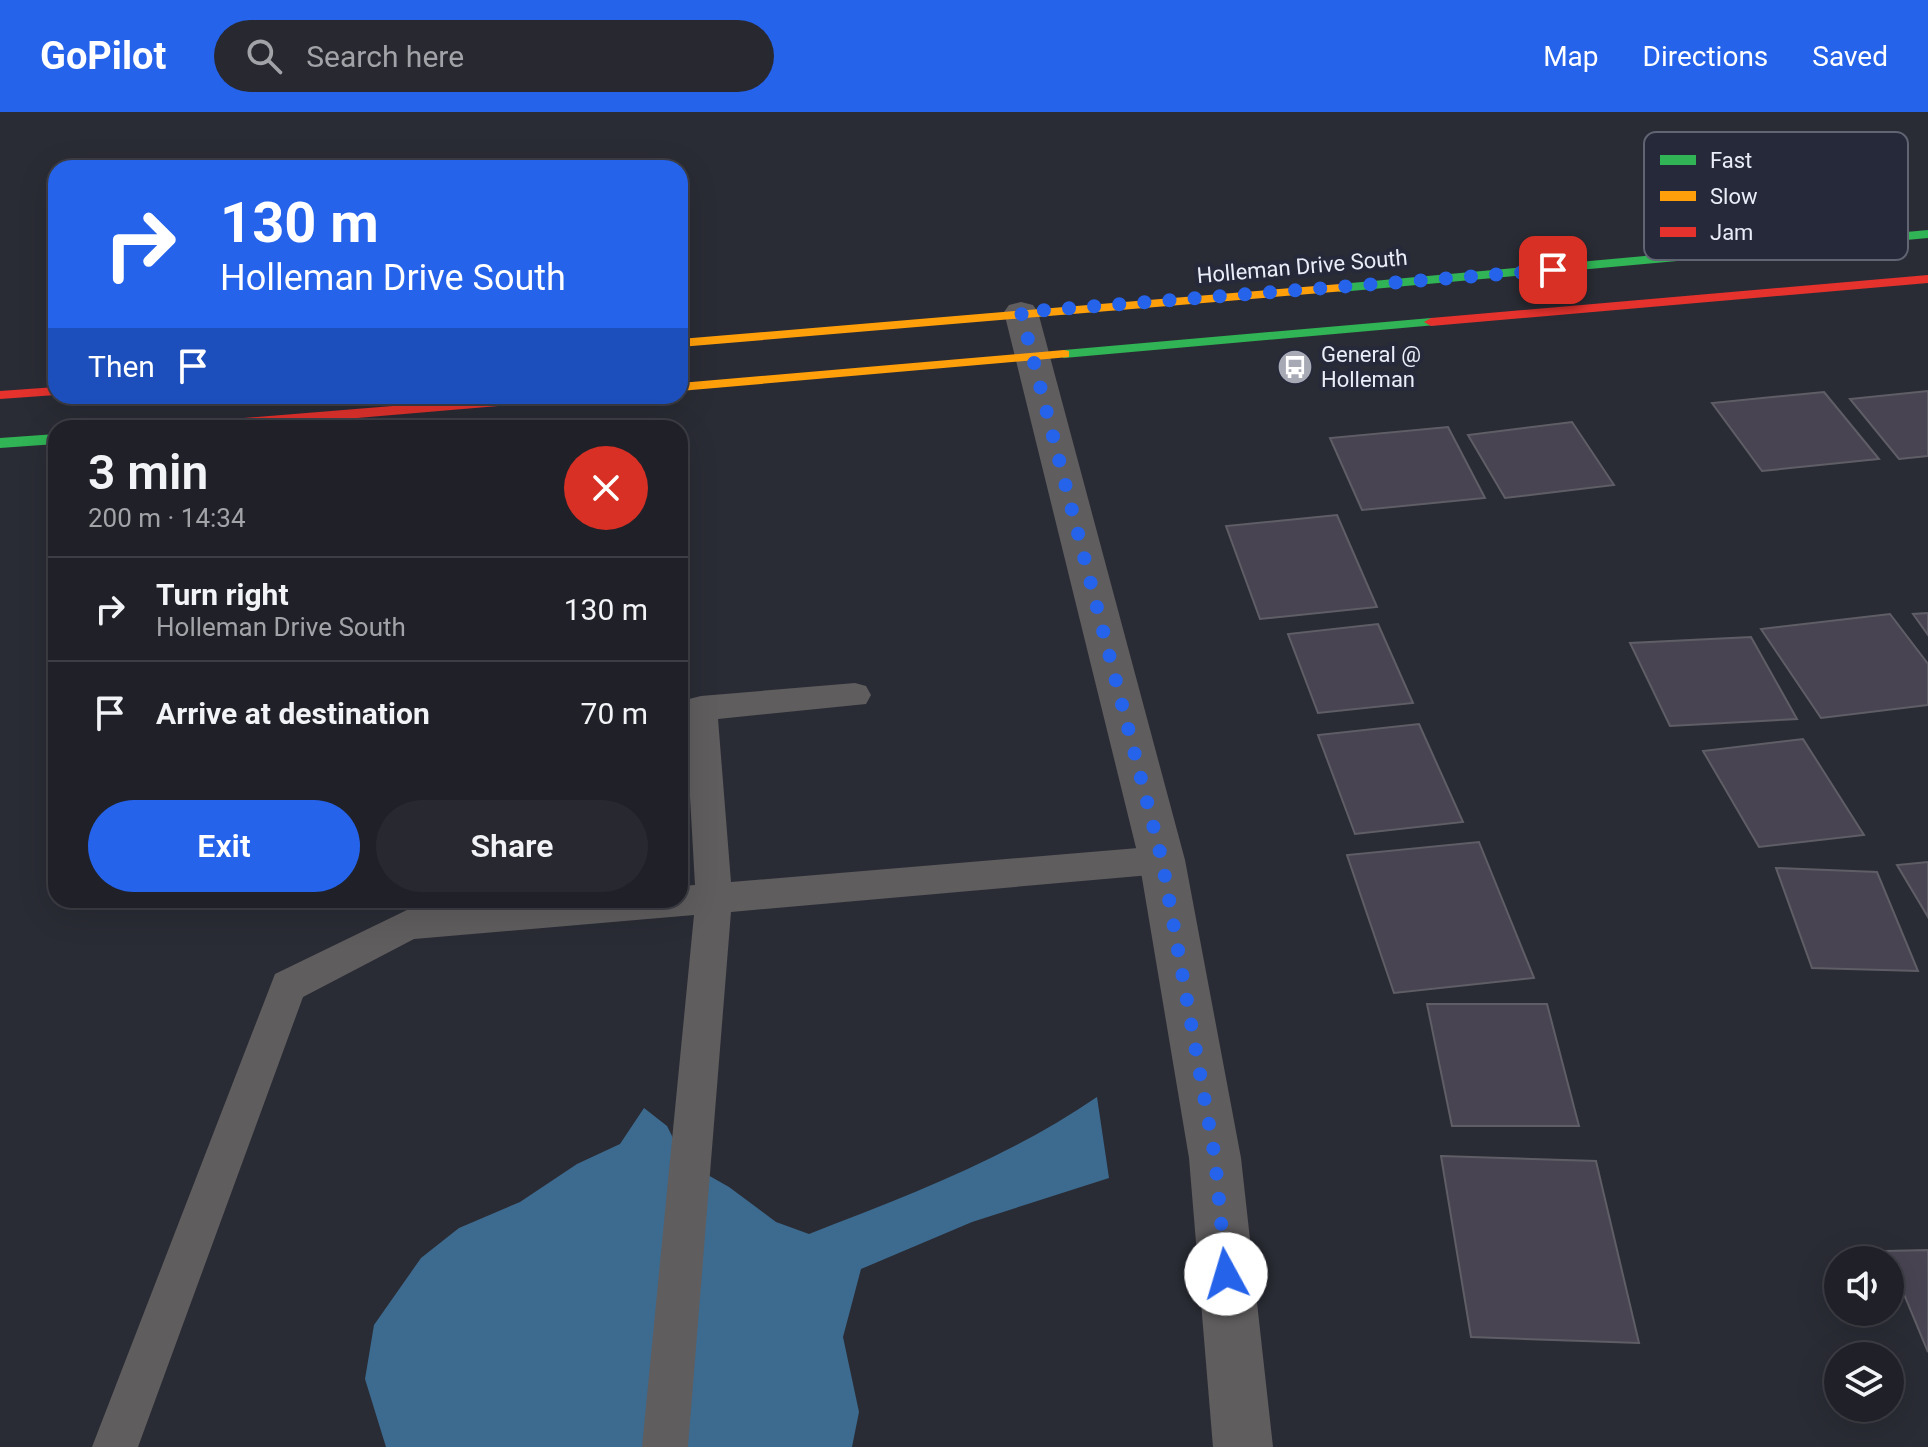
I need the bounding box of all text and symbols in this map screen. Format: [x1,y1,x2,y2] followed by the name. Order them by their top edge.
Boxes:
[214,20,774,92] search box
[40,34,166,78] text: GoPilot
[242,34,286,78] icon: search
[306,39,464,74] text: Search here
[1543,40,1599,73] text: Map
[1643,40,1768,73] text: Directions
[1812,40,1888,73] text: Saved
[1644,132,1908,260] legend
[1710,148,1752,173] text: Fast
[1710,184,1758,209] text: Slow
[220,190,379,256] text: 130 m
[88,192,192,296] icon: right
[1710,220,1753,245] text: Jam
[1519,236,1587,304] pin
[1196,245,1408,288] street label: Holleman Drive South
[1531,248,1575,292] icon: arrive
[220,257,566,299] text: Holleman Drive South
[1321,342,1421,392] place label: General @ Holleman
[171,344,215,388] icon: arrive
[1276,348,1314,386] bus stop icon: General @ Holleman
[88,349,155,384] text: Then
[88,444,208,501] text: 3 min
[564,446,648,530] button: close
[88,503,246,533] text: 200 m · 14:34
[156,577,289,612] text: Turn right
[88,587,132,631] icon: right
[564,592,648,627] text: 130 m
[156,612,406,642] text: Holleman Drive South
[88,691,132,735] icon: arrive
[156,696,430,731] text: Arrive at destination
[581,696,648,731] text: 70 m
[88,800,360,892] button: Exit
[376,800,648,892] button: Share
[1184,1232,1268,1316] position arrow
[1824,1246,1904,1422] map controls
[1824,1246,1904,1326] button: sound
[1824,1342,1904,1422] button: layers

